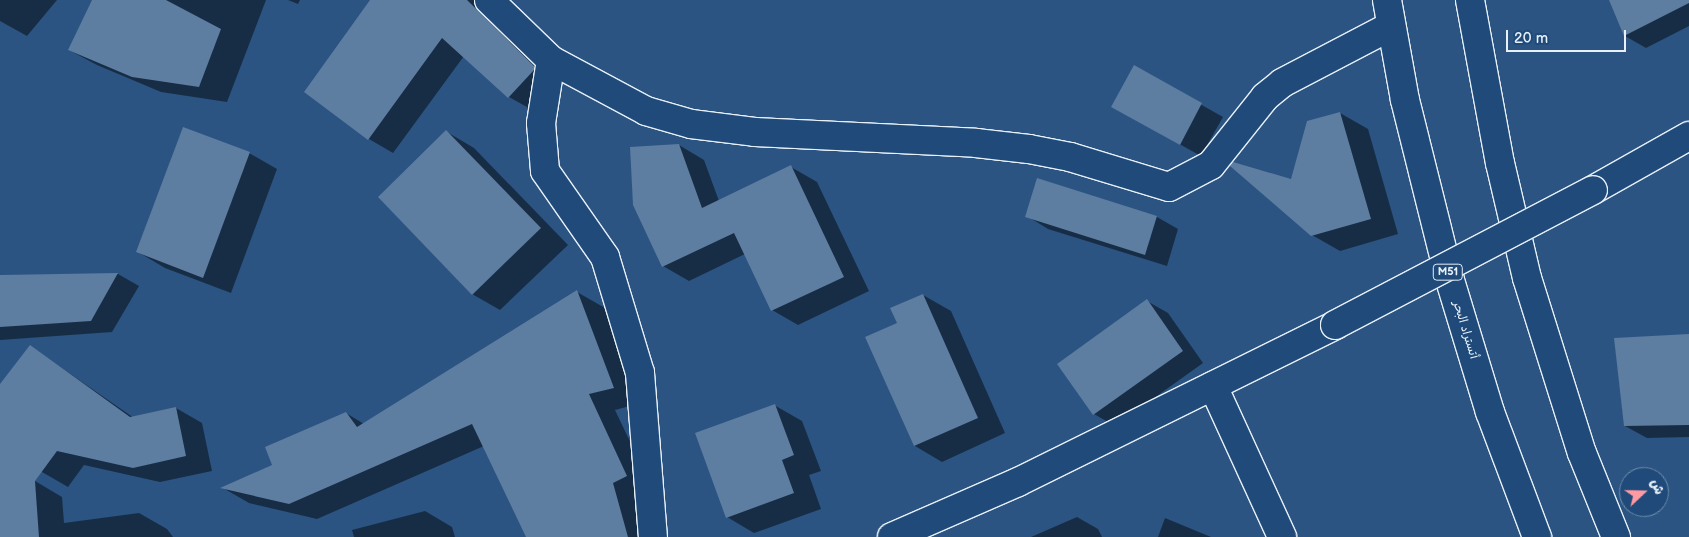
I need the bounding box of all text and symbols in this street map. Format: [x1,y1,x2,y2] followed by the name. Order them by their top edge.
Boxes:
[1509,20,1629,52] scale bar
[1514,29,1548,48] text: 20 m
[1432,264,1464,280] road number: M51
[1449,299,1481,361] street label: أتستراد البحر
[1619,467,1669,517] north arrow
[1647,477,1668,497] text: ش

